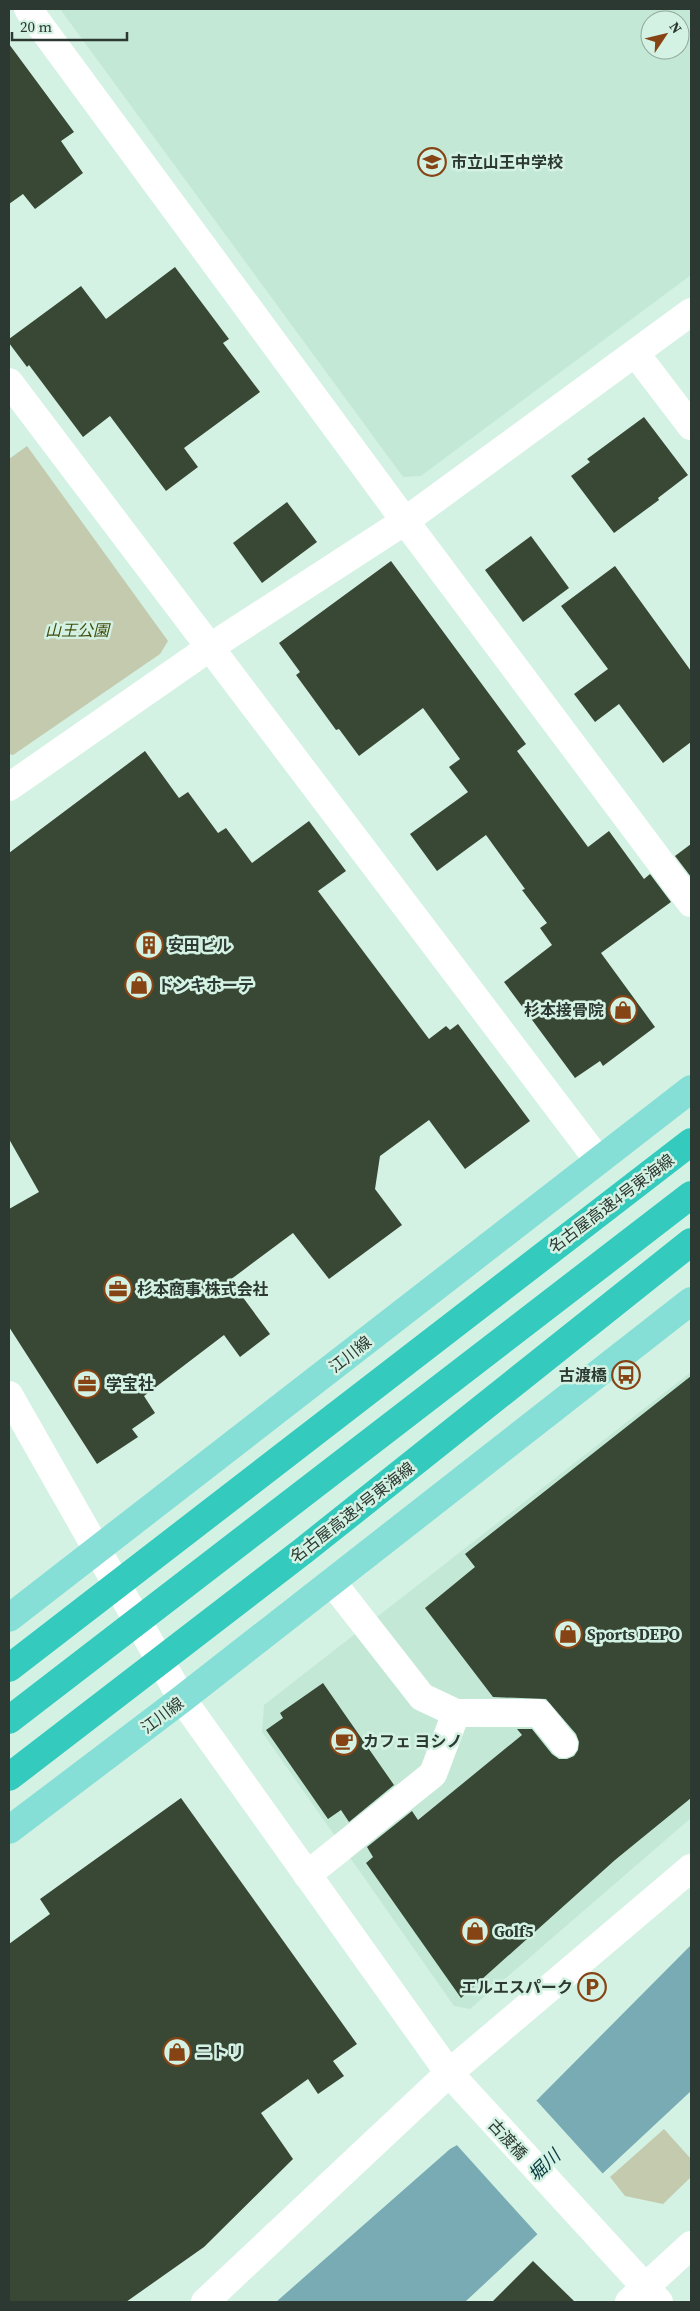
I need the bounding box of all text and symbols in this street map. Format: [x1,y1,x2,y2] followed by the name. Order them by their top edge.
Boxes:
[12,10,128,42] scale bar
[640,10,690,60] north arrow
[20,16,52,37] text: 20 m
[665,18,687,37] text: N
[417,147,447,177] school or university icon: 市立山王中学校
[451,151,563,173] place label: 市立山王中学校
[45,619,111,641] park label: 山王公園
[134,930,164,960] building icon: 安田ビル
[168,934,232,956] place label: 安田ビル
[124,970,154,1000] shop icon: ドンキホーテ
[158,974,254,996] place label: ドンキホーテ
[608,995,638,1025] shop icon: 杉本接骨院
[524,999,604,1021] place label: 杉本接骨院
[544,1148,678,1258] street label: 名古屋高速4号東海線
[103,1274,133,1304] office icon: 杉本商事 株式会社
[137,1278,268,1300] place label: 杉本商事 株式会社
[324,1331,376,1377] street label: 江川線
[611,1360,641,1390] bus stop icon: 古渡橋
[559,1364,607,1386] place label: 古渡橋
[72,1369,102,1399] office icon: 学宝社
[106,1373,154,1395] place label: 学宝社
[285,1457,419,1567] street label: 名古屋高速4号東海線
[553,1619,583,1649] shop icon: Sports DEPO
[587,1623,680,1645] place label: Sports DEPO
[136,1692,188,1738] street label: 江川線
[329,1726,359,1756] cafe icon: カフェ ヨシノ
[363,1730,462,1752] place label: カフェ ヨシノ
[460,1916,490,1946] shop icon: Golf5
[494,1920,534,1942] place label: Golf5
[577,1972,607,2002] parking icon: エルエスパーク
[461,1976,573,1998] place label: エルエスパーク
[162,2037,192,2067] shop icon: ニトリ
[196,2041,244,2063] place label: ニトリ
[484,2114,532,2164] street label: 古渡橋
[522,2142,567,2186] water label: 堀川

